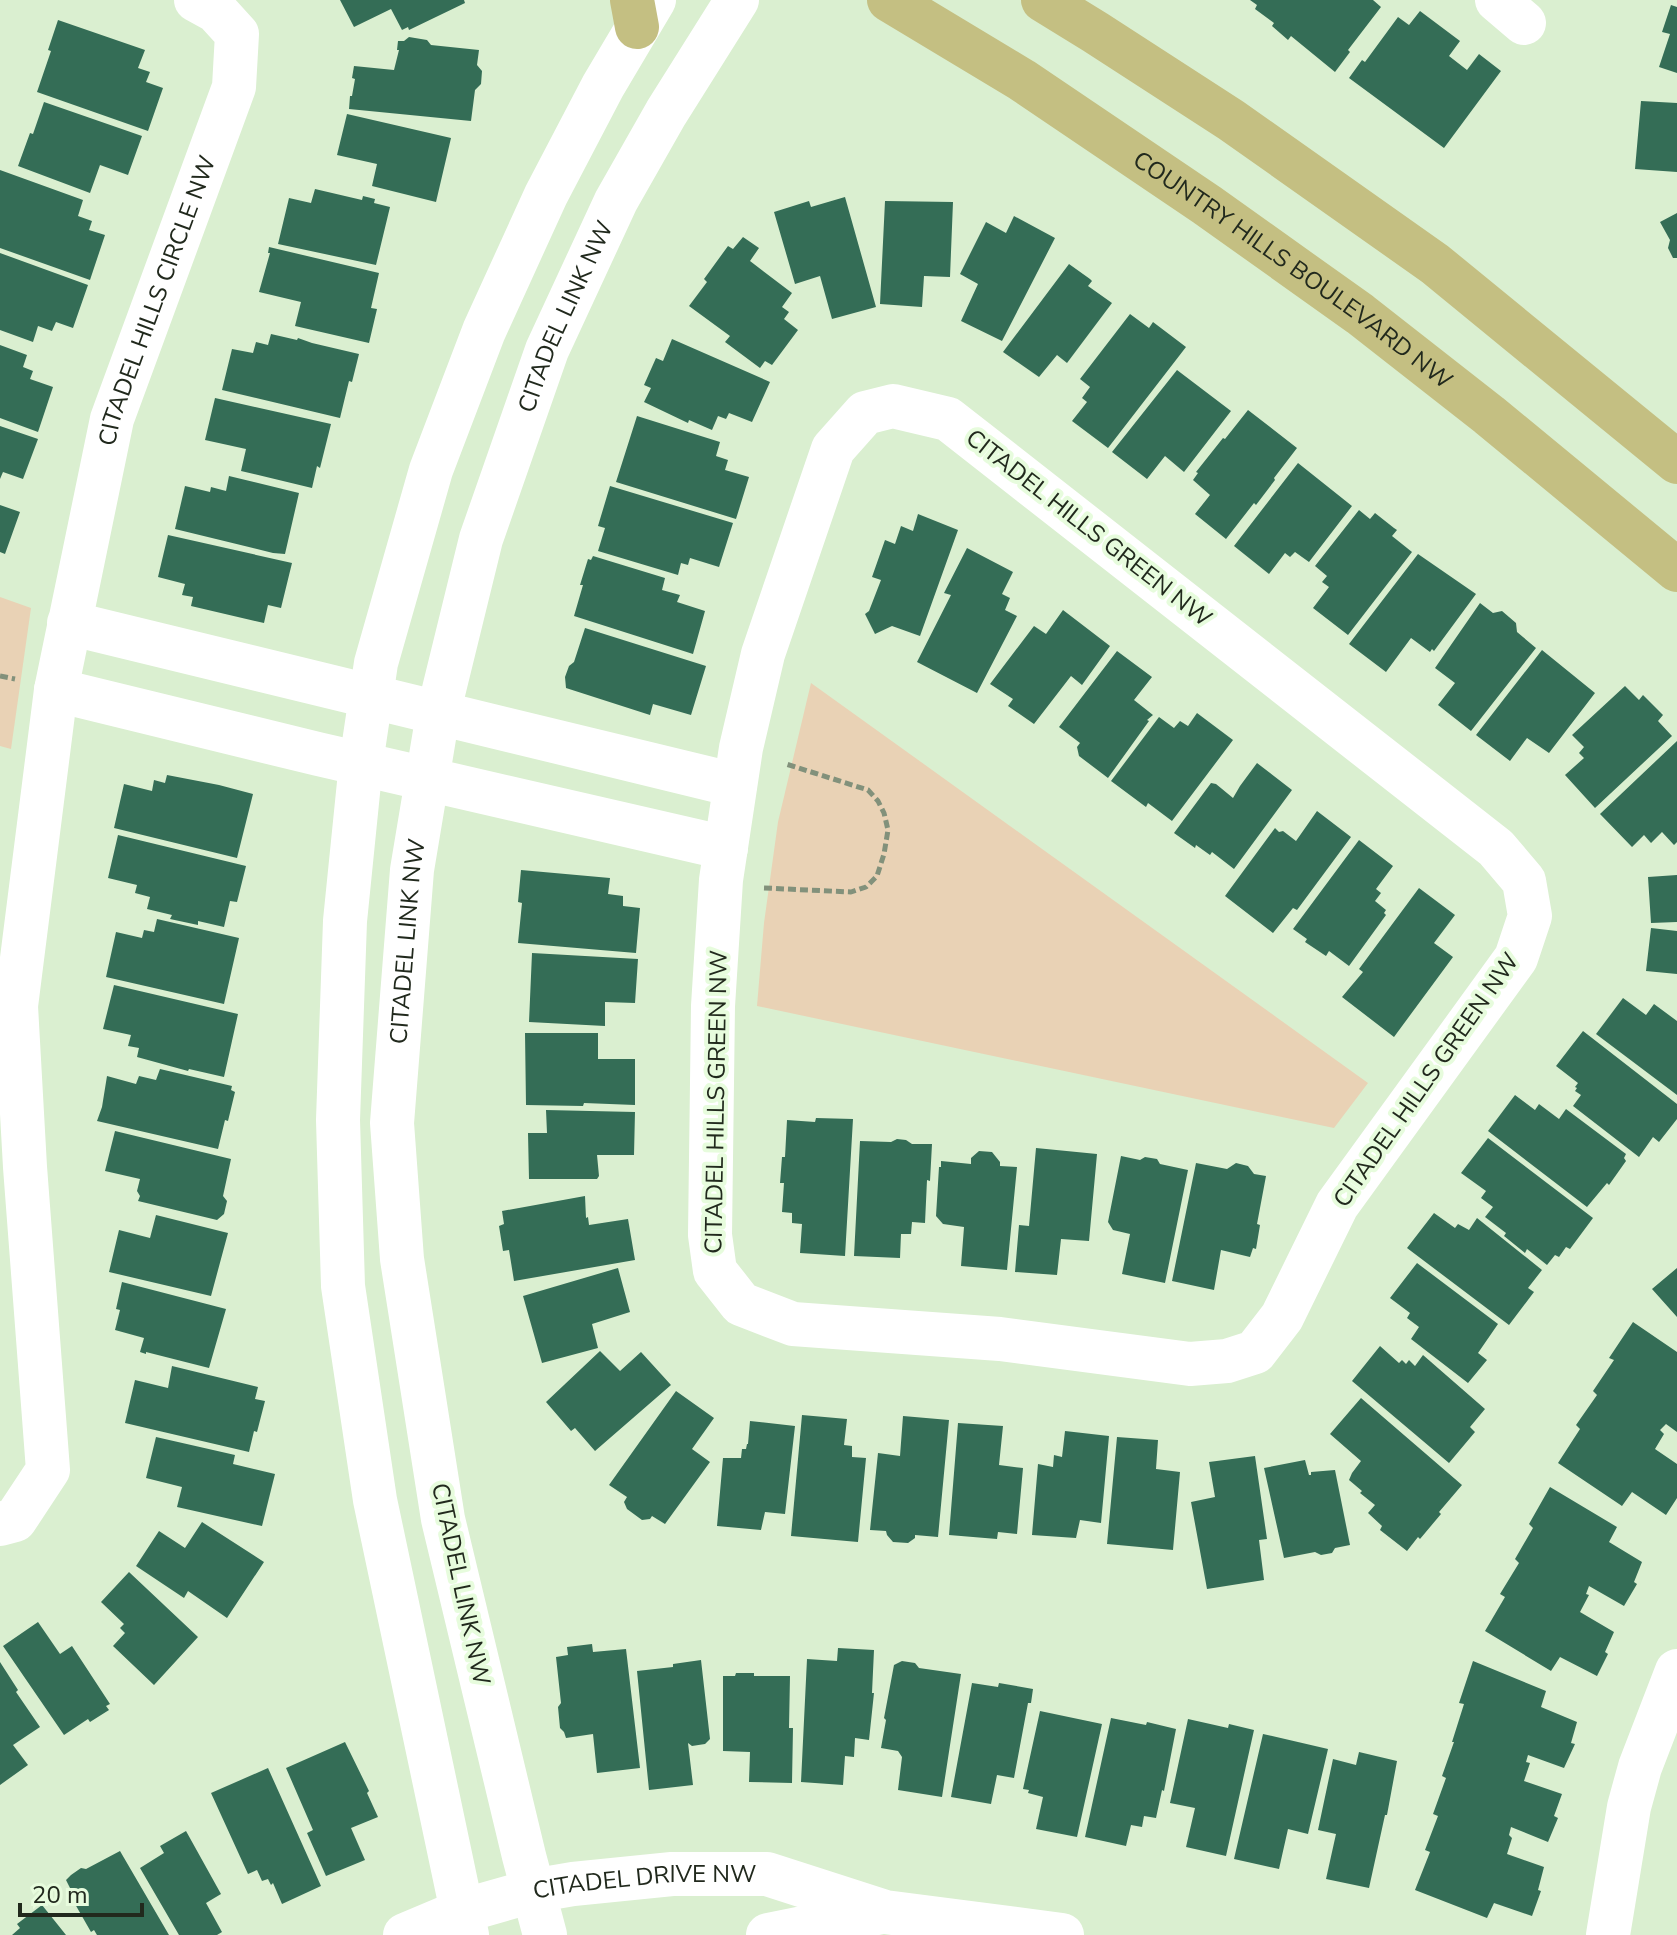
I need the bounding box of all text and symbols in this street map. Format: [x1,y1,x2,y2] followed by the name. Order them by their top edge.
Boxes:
[1127,144,1459,396] street label: COUNTRY HILLS BOULEVARD NW
[91,151,223,449] street label: CITADEL HILLS CIRCLE NW
[510,216,621,417] street label: CITADEL LINK NW
[959,422,1219,634] street label: CITADEL HILLS GREEN NW
[382,837,433,1045] street label: CITADEL LINK NW
[1326,946,1526,1214] street label: CITADEL HILLS GREEN NW
[697,950,735,1254] street label: CITADEL HILLS GREEN NW
[424,1480,498,1688] street label: CITADEL LINK NW
[530,1858,756,1907] street label: CITADEL DRIVE NW
[20,1867,142,1917] scale bar
[32,1879,88,1911] text: 20 m

